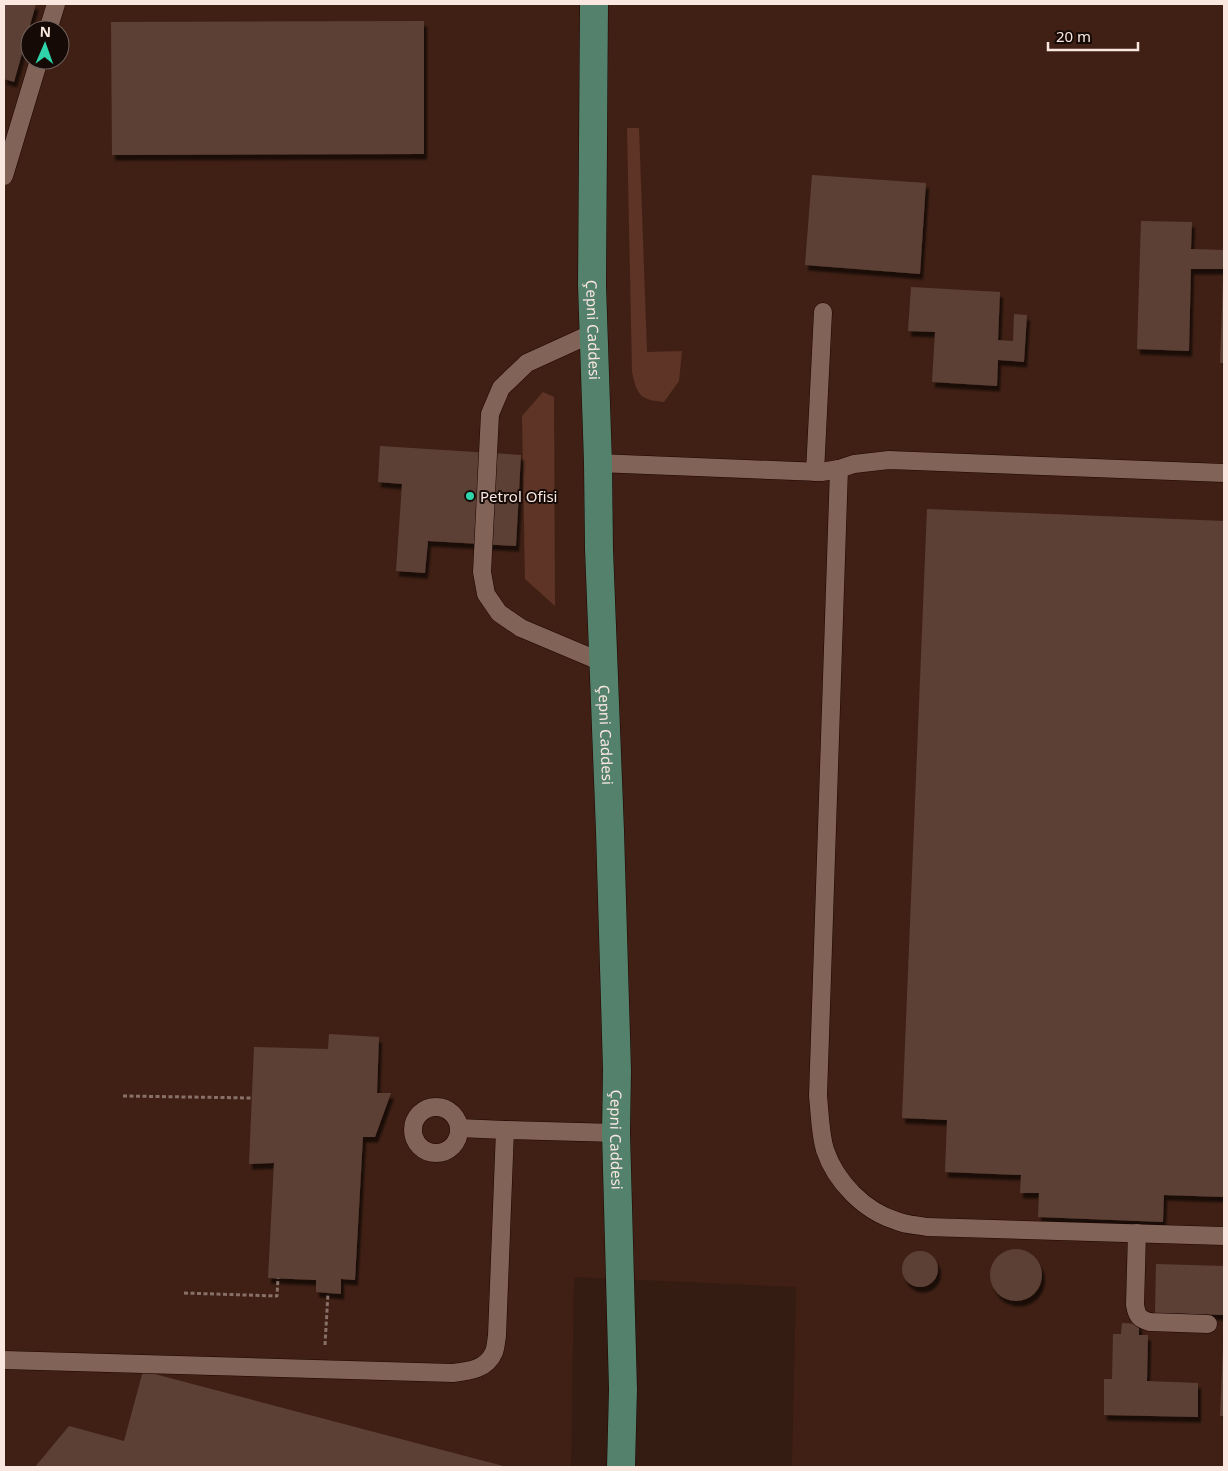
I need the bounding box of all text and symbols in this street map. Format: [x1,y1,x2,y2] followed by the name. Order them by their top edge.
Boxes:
[20,20,70,70] north arrow
[1048,20,1138,52] scale bar
[39,22,51,41] text: N
[1056,26,1091,46] text: 20 m
[582,280,605,380] street label: Çepni Caddesi
[480,486,558,506] place label: Petrol Ofisi
[464,490,476,502] marker: Petrol Ofisi
[594,684,618,785] street label: Çepni Caddesi
[606,1089,628,1190] street label: Çepni Caddesi

